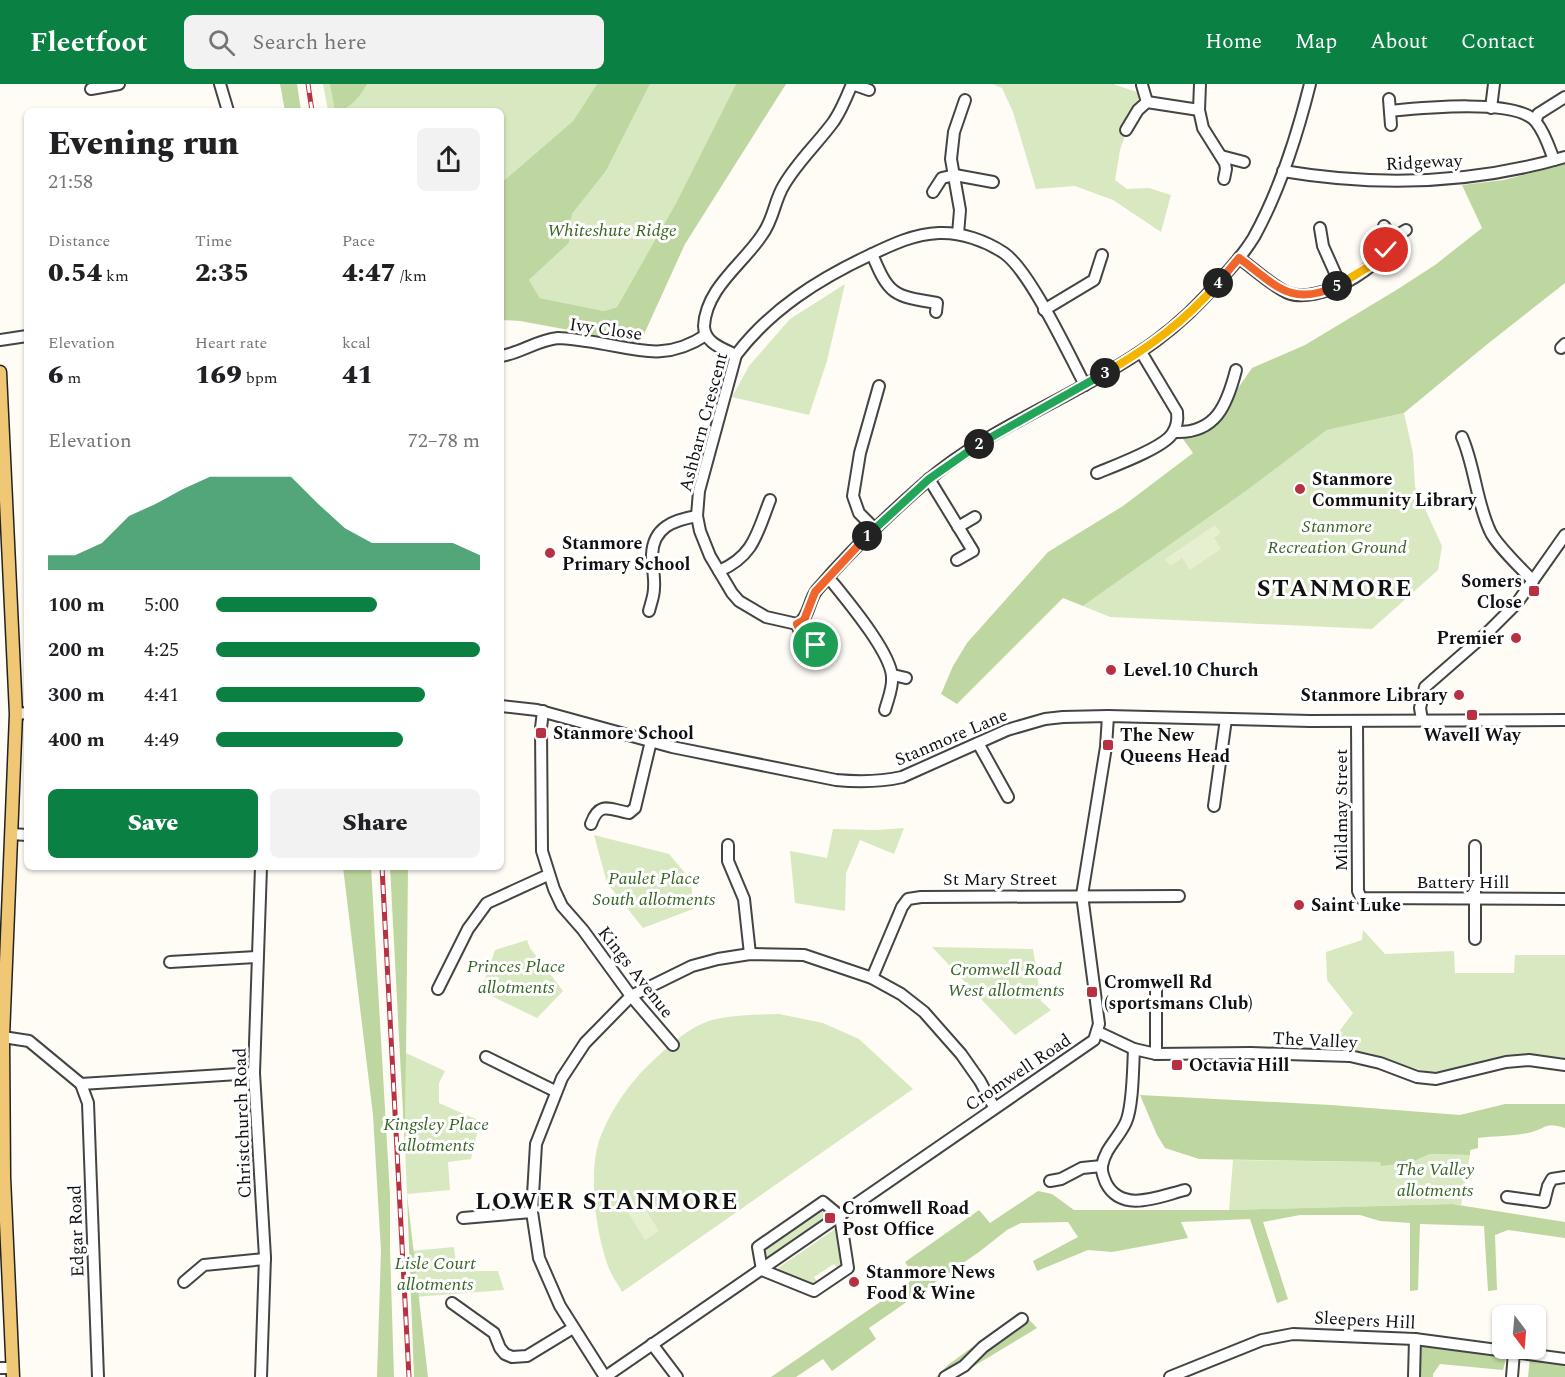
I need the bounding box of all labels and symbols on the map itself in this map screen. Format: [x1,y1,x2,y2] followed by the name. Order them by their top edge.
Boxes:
[1385,147,1464,178] street label: Ridgeway
[547,217,677,244] park label: Whiteshute Ridge
[1360,224,1411,275] pin
[1203,268,1233,298] pin: 4
[1322,271,1352,301] pin: 5
[568,311,644,348] street label: Ivy Close
[672,349,735,495] street label: Ashbarn Crescent
[1090,358,1120,388] pin: 3
[964,429,994,459] pin: 2
[1312,466,1478,514] place label: Stanmore Community Library
[1293,482,1307,496] marker: Stanmore Community Library
[1267,513,1407,561] park label: Stanmore Recreation Ground
[852,521,882,551] pin: 1
[562,530,690,578] place label: Stanmore Primary School
[543,546,557,560] marker: Stanmore Primary School
[1461,568,1522,616] place label: Somers Close
[1257,571,1413,607] district label: STANMORE
[1527,584,1541,598] marker: Somers Close
[790,619,841,670] pin
[1436,625,1504,652] place label: Premier
[1509,631,1523,645] marker: Premier
[1123,657,1259,684] place label: Level.10 Church
[1104,663,1118,677] marker: Level.10 Church
[1301,682,1448,709] place label: Stanmore Library
[1452,688,1466,702] marker: Stanmore Library
[891,702,1012,773] street label: Stanmore Lane
[1465,708,1479,722] marker: Wavell Way
[553,720,694,747] place label: Stanmore School
[1120,722,1231,770] place label: The New Queens Head
[1423,722,1522,749] place label: Wavell Way
[534,726,548,740] marker: Stanmore School
[1101,738,1115,752] marker: The New Queens Head
[1328,749,1355,871] street label: Mildmay Street
[593,865,716,913] park label: Paulet Place South allotments
[943,866,1057,893] street label: St Mary Street
[1416,869,1510,896] street label: Battery Hill
[1311,892,1401,919] place label: Saint Luke
[1292,898,1306,912] marker: Saint Luke
[591,921,680,1024] street label: Kings Avenue
[467,953,565,1001] park label: Princes Place allotments
[948,956,1065,1004] park label: Cromwell Road West allotments
[1104,969,1253,1017] place label: Cromwell Rd (sportsmans Club)
[1085,985,1099,999] marker: Cromwell Rd (sportsmans Club)
[1272,1025,1359,1056] street label: The Valley
[960,1027,1077,1118] street label: Cromwell Road
[226,1047,259,1199] street label: Christchurch Road
[1189,1052,1290,1079] place label: Octavia Hill
[1170,1058,1184,1072] marker: Octavia Hill
[383,1111,489,1159] park label: Kingsley Place allotments
[1396,1156,1474,1204] park label: The Valley allotments
[61,1184,92,1278] street label: Edgar Road
[475,1184,739,1220] district label: LOWER STANMORE
[842,1195,970,1243] place label: Cromwell Road Post Office
[823,1211,837,1225] marker: Cromwell Road Post Office
[394,1250,476,1298] park label: Lisle Court allotments
[866,1259,995,1307] place label: Stanmore News Food & Wine
[847,1275,861,1289] marker: Stanmore News Food & Wine
[1314,1304,1416,1337] street label: Sleepers Hill
[1492,1305,1546,1359] north arrow

